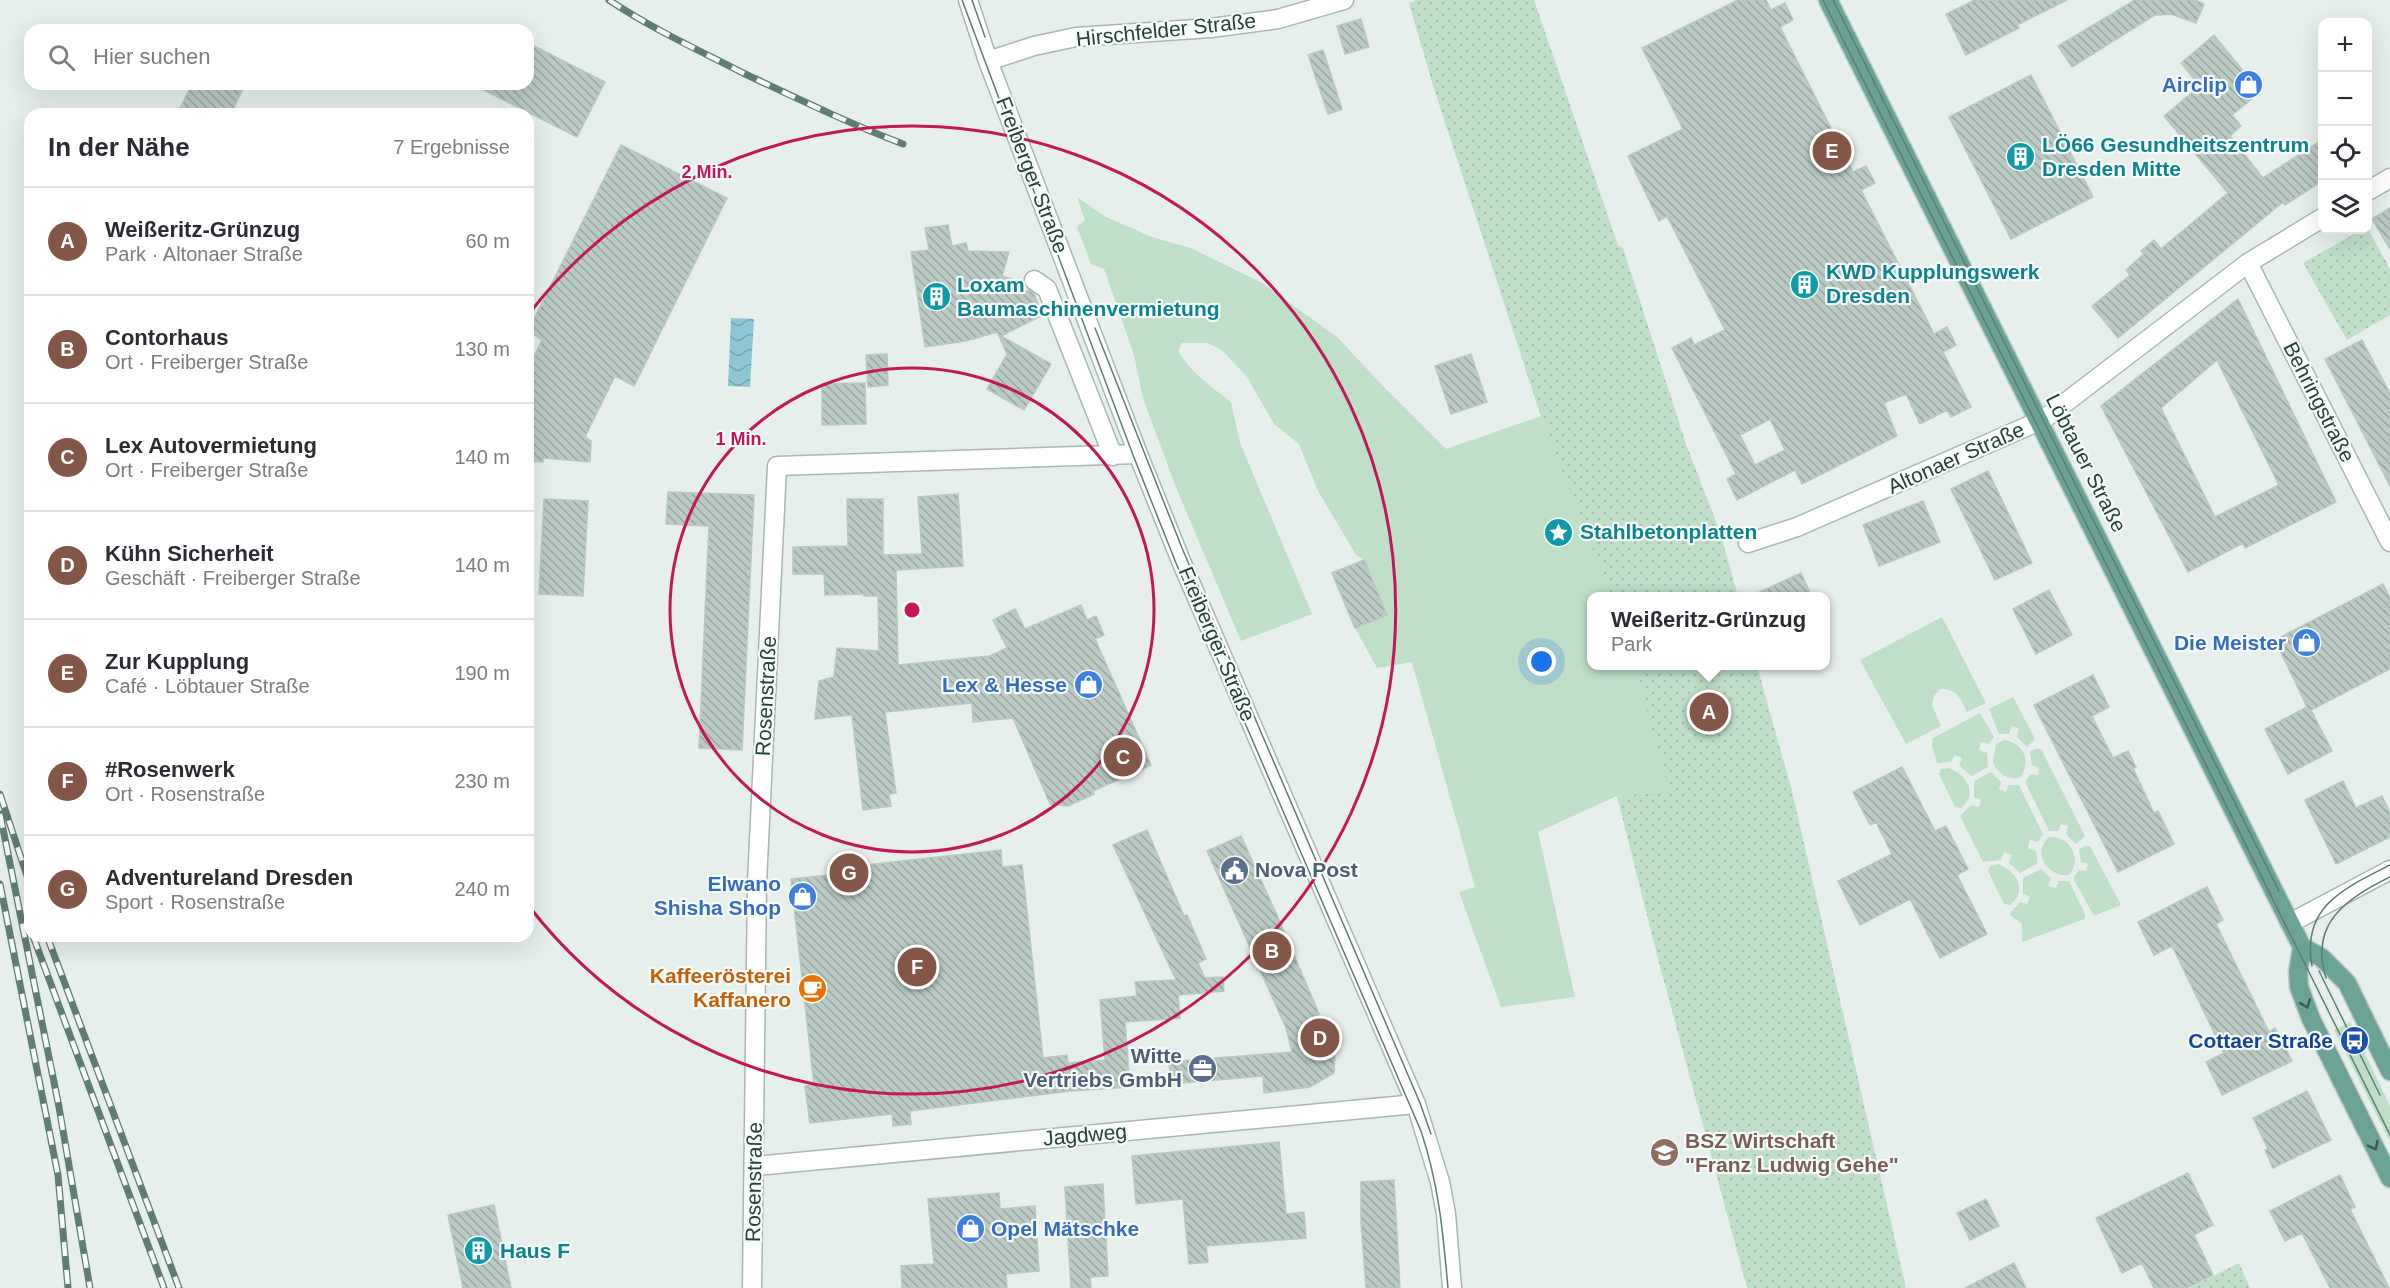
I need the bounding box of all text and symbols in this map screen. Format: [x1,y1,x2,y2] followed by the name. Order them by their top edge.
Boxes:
[1075,9,1257,50] street label: Hirschfelder Straße
[2318,18,2372,234] map controls
[2318,18,2372,72] button: +
[24,24,534,90] search box
[45,41,78,74] icon: search
[93,44,210,69] text: Hier suchen
[2232,69,2264,101] shop icon: Airclip
[2318,72,2372,126] button: −
[2162,73,2227,96] place label: Airclip
[992,93,1073,256] street label: Freiberger Straße
[2318,126,2372,180] button: locate
[1812,128,1852,174] pin: E
[48,132,190,162] text: In der Nähe
[2042,133,2309,180] place label: LÖ66 Gesundheitszentrum Dresden Mitte
[393,136,510,158] text: 7 Ergebnisse
[2005,141,2037,173] building icon: LÖ66 Gesundheitszentrum Dresden Mitte
[681,162,733,182] text: 2 Min.
[2318,180,2372,234] button: layers
[105,217,300,242] text: Weißeritz-Grünzug
[60,230,75,252] text: A
[466,230,510,252] text: 60 m
[105,243,303,265] text: Park · Altonaer Straße
[1826,260,2040,307] place label: KWD Kupplungswerk Dresden
[1789,268,1821,300] building icon: KWD Kupplungswerk Dresden
[957,273,1220,320] place label: Loxam Baumaschinenvermietung
[920,281,952,313] building icon: Loxam Baumaschinenvermietung
[105,325,228,350] text: Contorhaus
[60,338,75,360] text: B
[454,338,510,360] text: 130 m
[2279,338,2360,466] street label: Behringstraße
[105,351,308,373] text: Ort · Freiberger Straße
[2042,390,2131,536] street label: Löbtauer Straße
[1884,417,2028,498] street label: Altonaer Straße
[715,429,767,449] text: 1 Min.
[105,433,317,458] text: Lex Autovermietung
[60,446,75,468] text: C
[454,446,510,468] text: 140 m
[105,459,308,481] text: Ort · Freiberger Straße
[1543,516,1575,548] place icon: Stahlbetonplatten
[1580,520,1757,543] place label: Stahlbetonplatten
[105,541,274,566] text: Kühn Sicherheit
[60,554,75,576] text: D
[454,554,510,576] text: 140 m
[1174,563,1260,725] street label: Freiberger Straße
[105,567,361,589] text: Geschäft · Freiberger Straße
[1587,592,1830,670] popup
[902,600,922,620] centre of rings
[1611,607,1806,632] text: Weißeritz-Grünzug
[2291,627,2323,659] shop icon: Die Meister
[2174,631,2286,654] place label: Die Meister
[1611,633,1652,655] text: Park
[751,635,780,757] street label: Rosenstraße
[1527,647,1556,676] your location
[105,649,249,674] text: Zur Kupplung
[61,662,74,684] text: E
[454,662,510,684] text: 190 m
[1072,669,1104,701] shop icon: Lex & Hesse
[942,673,1067,696] place label: Lex & Hesse
[105,675,310,697] text: Café · Löbtauer Straße
[1690,690,1728,734] pin: A
[1104,734,1142,780] pin: C
[105,757,235,782] text: #Rosenwerk
[61,770,74,792] text: F
[454,770,510,792] text: 230 m
[105,783,265,805] text: Ort · Rosenstraße
[830,850,868,896] pin: G
[1218,854,1250,886] public building icon: Nova Post
[1255,858,1358,881] place label: Nova Post
[105,865,353,890] text: Adventureland Dresden
[654,872,781,919] place label: Elwano Shisha Shop
[60,878,75,900] text: G
[454,878,510,900] text: 240 m
[786,880,818,912] shop icon: Elwano Shisha Shop
[105,891,285,913] text: Sport · Rosenstraße
[1252,928,1292,974] pin: B
[898,944,936,990] pin: F
[650,964,791,1011] place label: Kaffeerösterei Kaffanero
[796,972,828,1004] cafe icon: Kaffeerösterei Kaffanero
[2298,998,2311,1009] one-way arrow
[1300,1016,1340,1060] pin: D
[2338,1025,2370,1057] bus stop icon: Cottaer Straße
[2188,1029,2333,1052] place label: Cottaer Straße
[1023,1044,1182,1091] place label: Witte Vertriebs GmbH
[1187,1052,1219,1084] office icon: Witte Vertriebs GmbH
[1042,1119,1128,1150] street label: Jagdweg
[741,1122,766,1242] street label: Rosenstraße
[1685,1129,1899,1176] place label: BSZ Wirtschaft "Franz Ludwig Gehe"
[1648,1137,1680,1169] school or university icon: BSZ Wirtschaft "Franz Ludwig Gehe"
[2367,1140,2379,1151] one-way arrow
[954,1213,986,1245] shop icon: Opel Mätschke
[991,1217,1139,1240] place label: Opel Mätschke
[463,1235,495,1267] building icon: Haus F
[500,1239,570,1262] place label: Haus F

